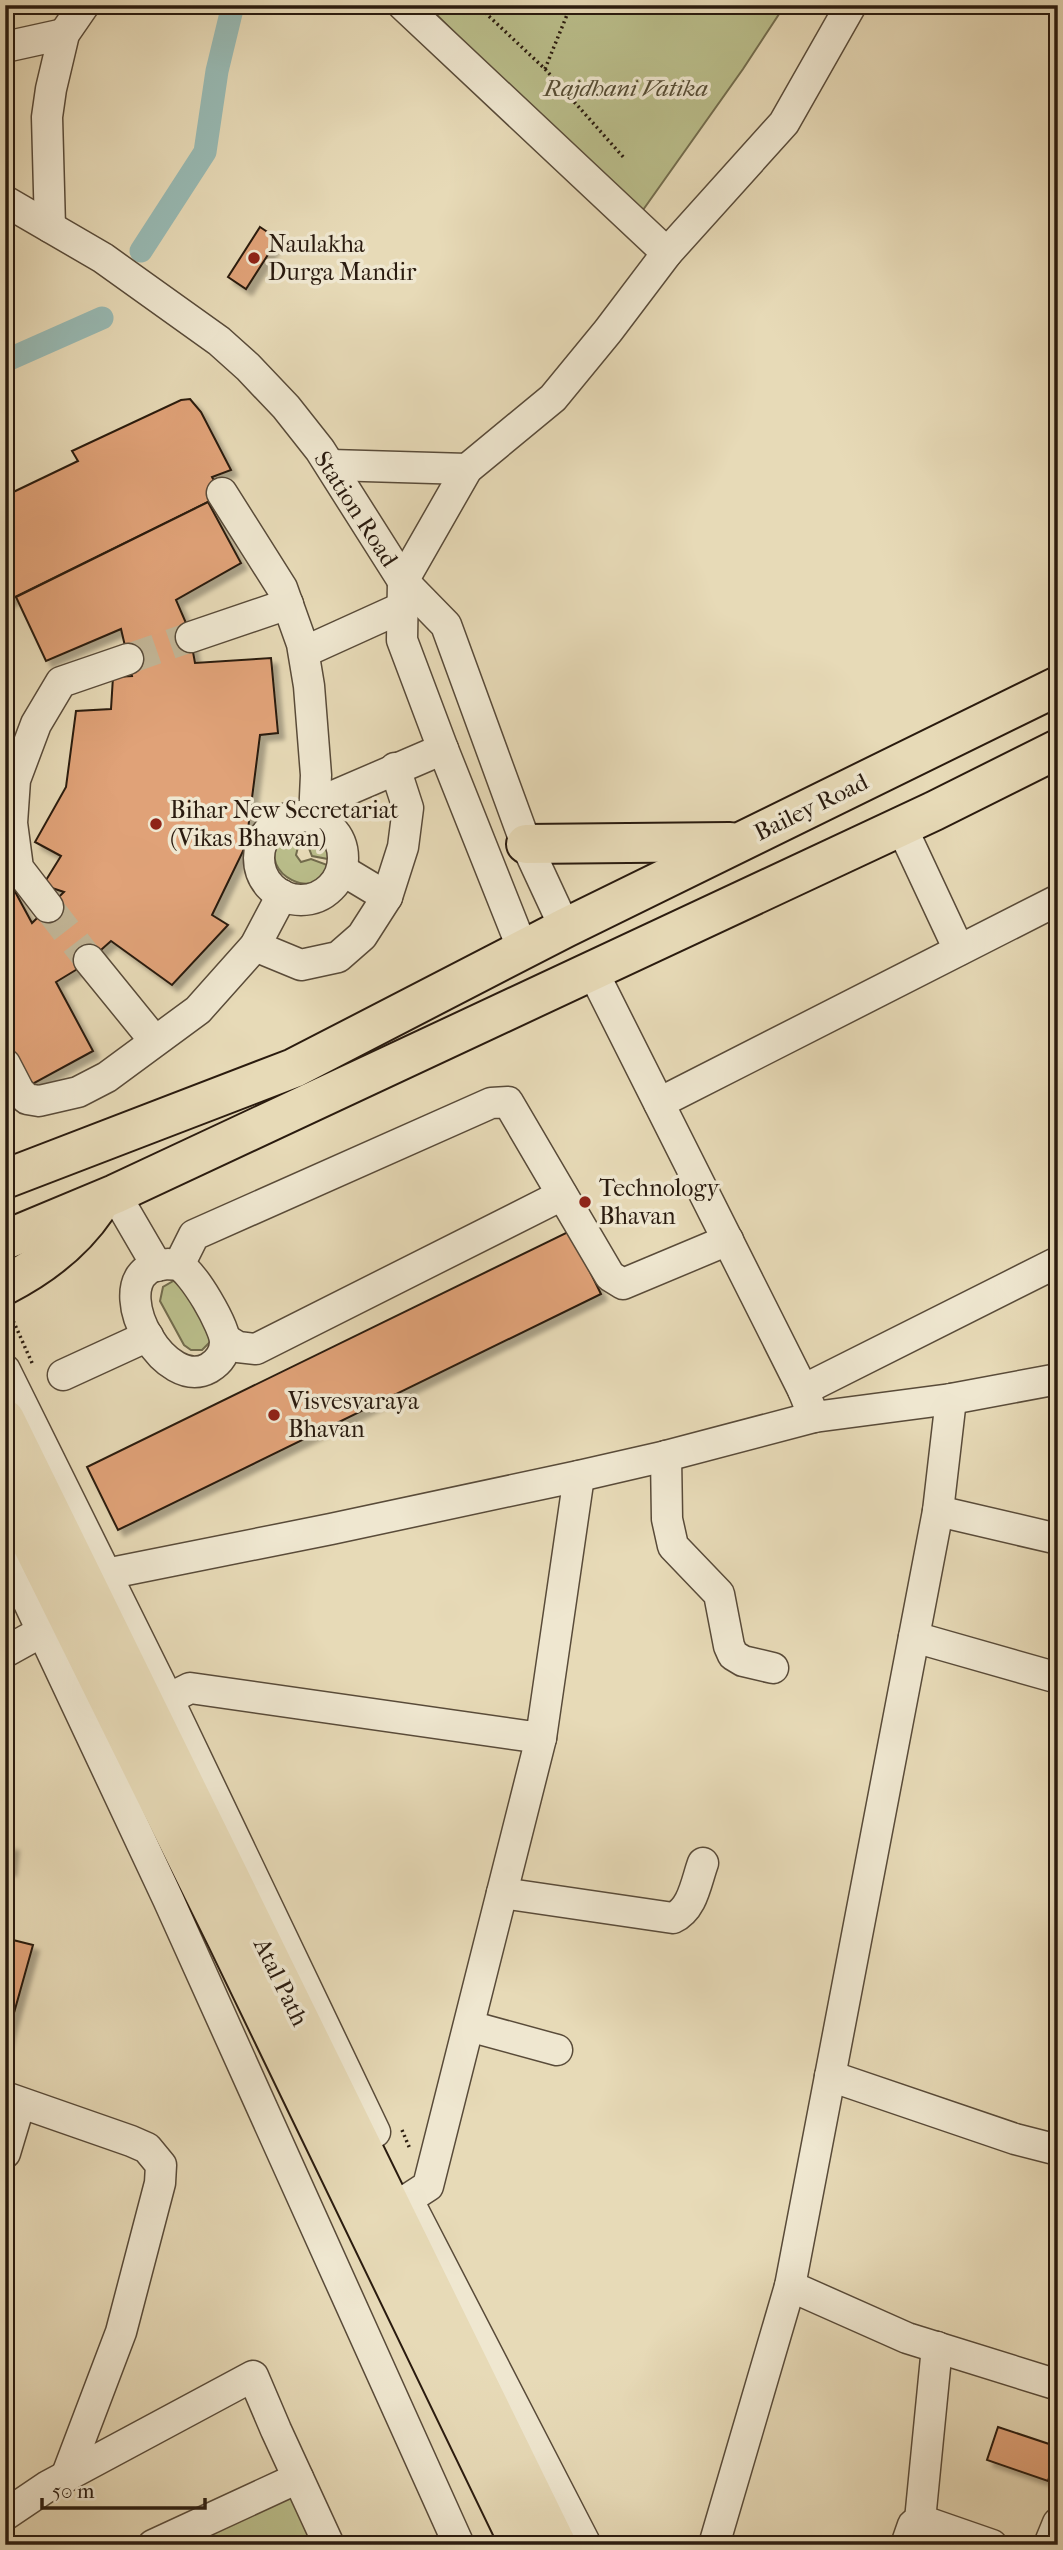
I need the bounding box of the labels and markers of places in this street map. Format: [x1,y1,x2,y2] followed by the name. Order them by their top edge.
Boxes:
[268,230,417,286] place label: Naulakha Durga Mandir
[246,250,262,266] marker: Naulakha Durga Mandir
[170,796,399,852] place label: Bihar New Secretariat (Vikas Bhawan)
[148,816,164,832] marker: Bihar New Secretariat (Vikas Bhawan)
[599,1174,720,1230] place label: Technology Bhavan
[577,1194,593,1210] marker: Technology Bhavan
[287,1387,420,1443] place label: Visvesvaraya Bhavan
[266,1407,282,1423] marker: Visvesvaraya Bhavan

